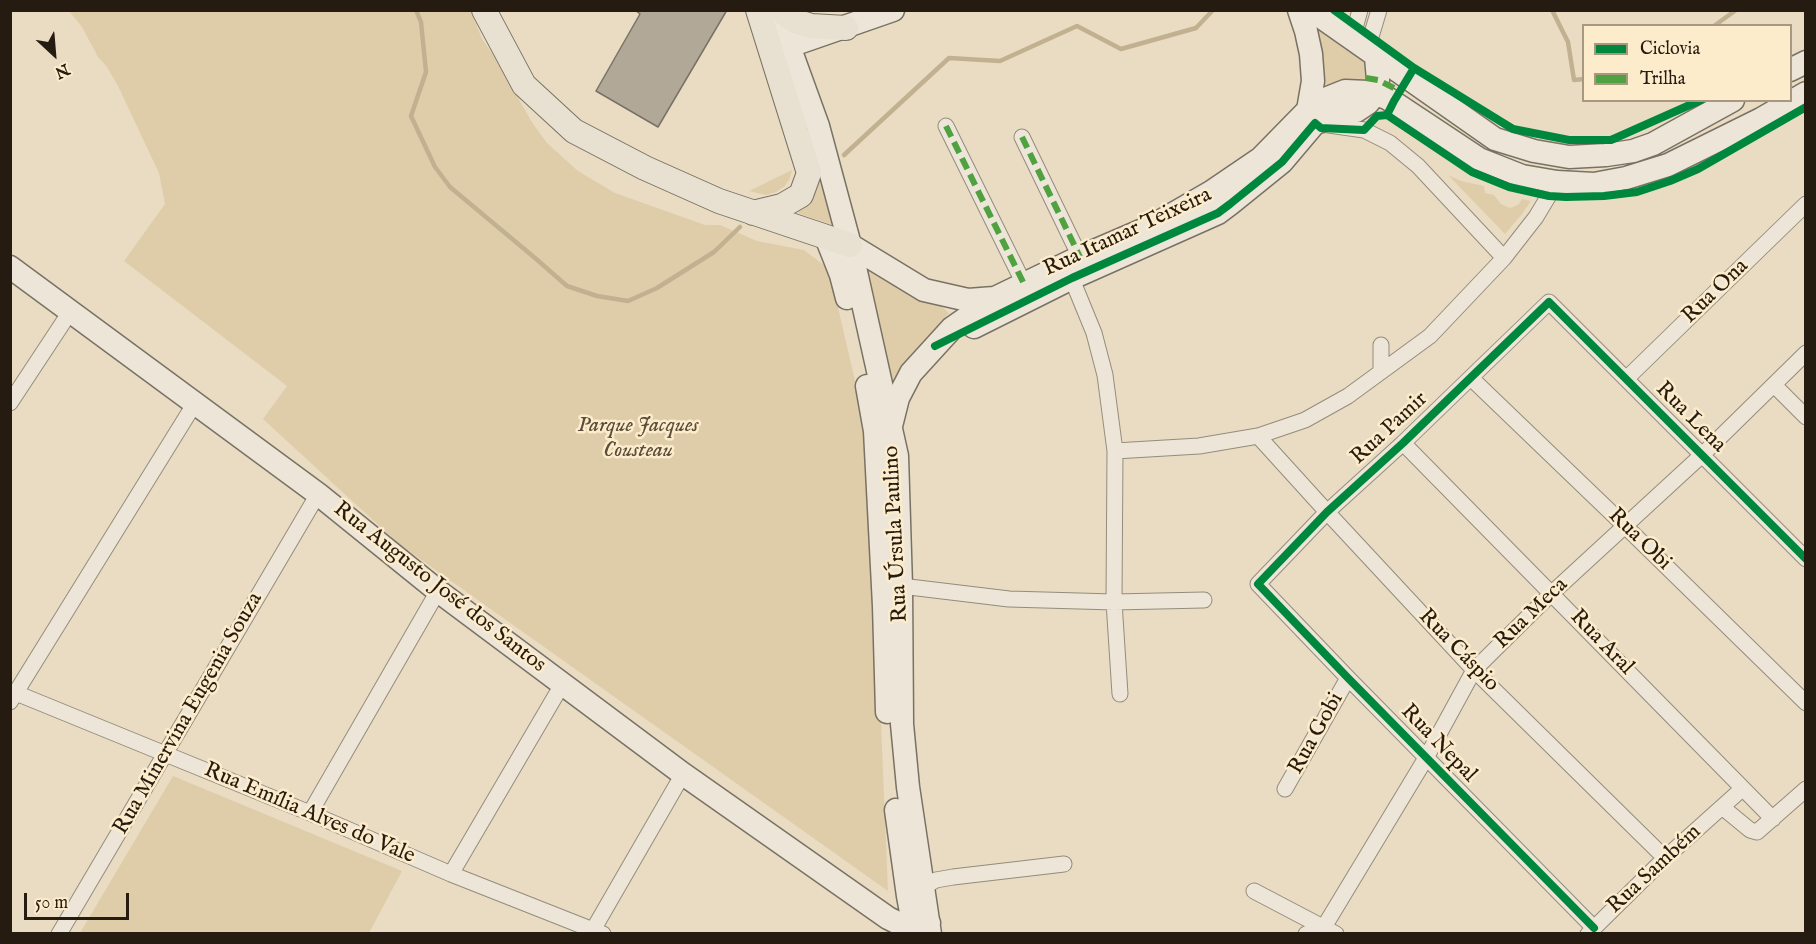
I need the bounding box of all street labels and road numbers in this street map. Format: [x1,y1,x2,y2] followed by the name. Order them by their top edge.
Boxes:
[1040,183,1216,283] street label: Rua Itamar Teixeira
[1677,254,1755,330] street label: Rua Ona
[1649,377,1731,459] street label: Rua Lena
[1346,387,1434,471] street label: Rua Pamir
[879,445,915,623] street label: Rua Úrsula Paulino
[327,497,551,679] street label: Rua Augusto José dos Santos
[1602,503,1676,577] street label: Rua Obi
[1490,573,1574,655] street label: Rua Meca
[109,588,269,840] street label: Rua Minervina Eugenia Souza
[1412,604,1504,698] street label: Rua Cáspio
[1563,605,1639,681] street label: Rua Aral
[1284,689,1350,779] street label: Rua Gobi
[1394,699,1482,789] street label: Rua Nepal
[200,758,418,870] street label: Rua Emília Alves do Vale
[1603,820,1707,920] street label: Rua Sambém

